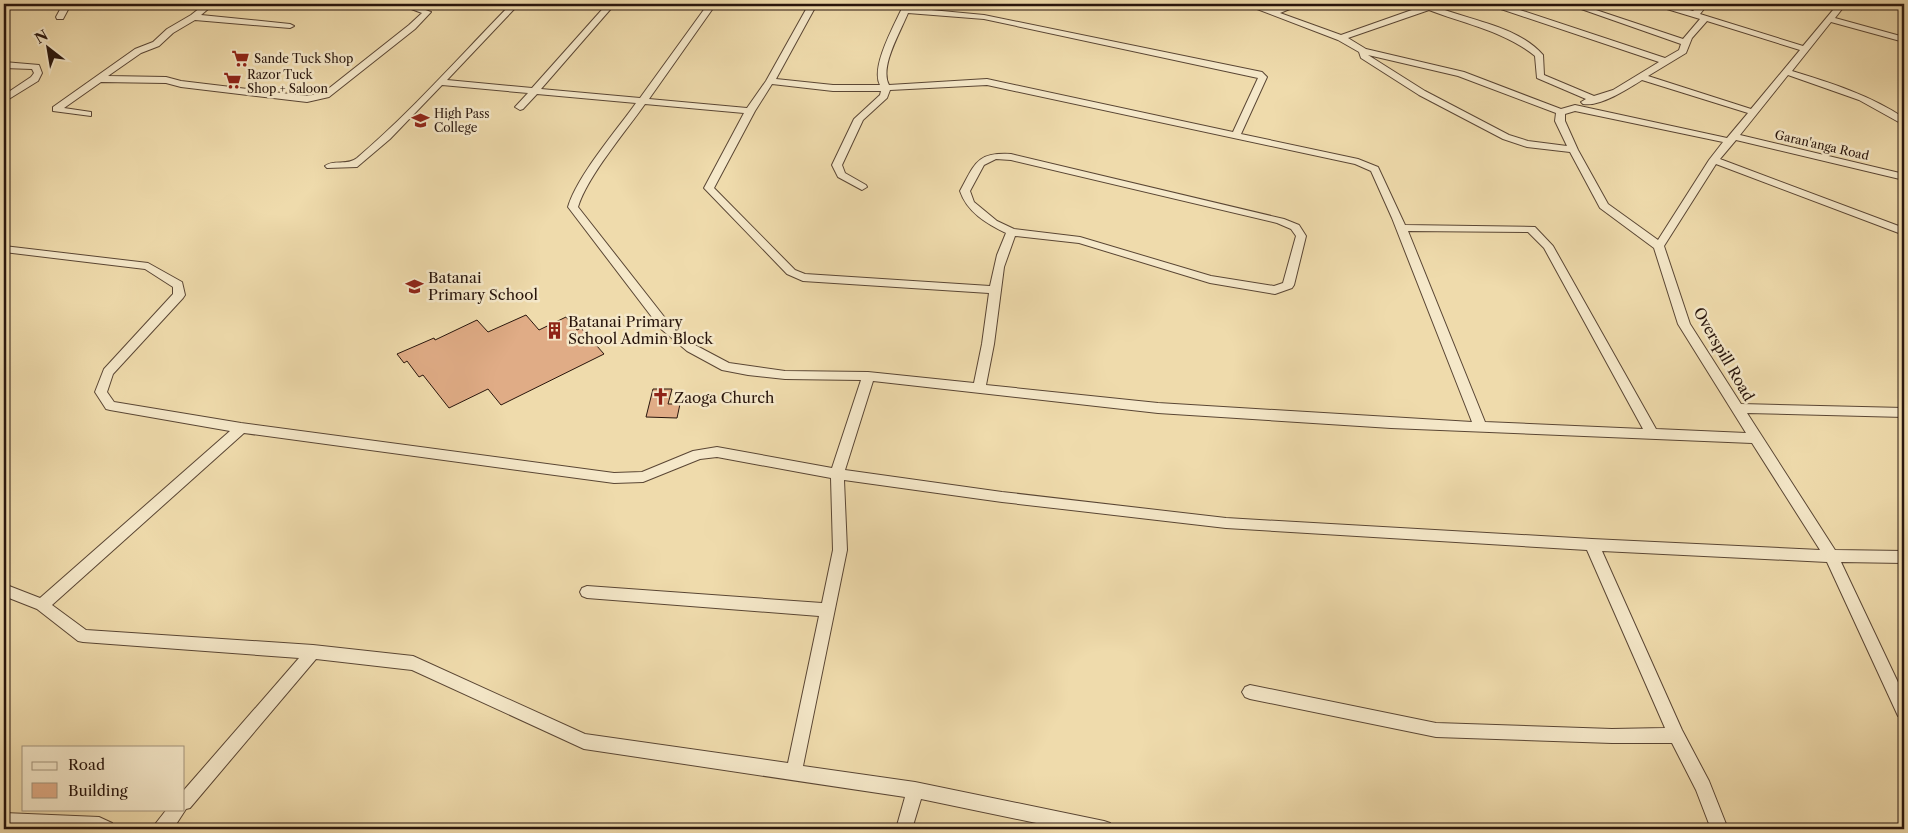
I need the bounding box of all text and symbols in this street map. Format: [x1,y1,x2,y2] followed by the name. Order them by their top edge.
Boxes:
[22,22,72,72] north arrow
[31,26,51,48] text: N
[230,48,250,68] supermarket icon: Sande Tuck Shop
[254,51,354,66] place label: Sande Tuck Shop
[247,67,329,96] place label: Razor Tuck Shop + Saloon
[223,71,243,91] supermarket icon: Razor Tuck Shop + Saloon
[434,106,490,135] place label: High Pass College
[410,110,430,130] school or university icon: High Pass College
[1773,127,1871,163] street label: Garan'anga Road
[428,268,539,304] place label: Batanai Primary School
[404,276,424,296] school or university icon: Batanai Primary School
[1689,304,1759,404] street label: Overspill Road
[568,312,714,348] place label: Batanai Primary School Admin Block
[544,320,564,340] building icon: Batanai Primary School Admin Block
[650,387,670,407] church icon: Zaoga Church
[674,388,775,407] place label: Zaoga Church
[22,746,185,810] legend
[68,755,105,774] text: Road
[68,781,128,800] text: Building

